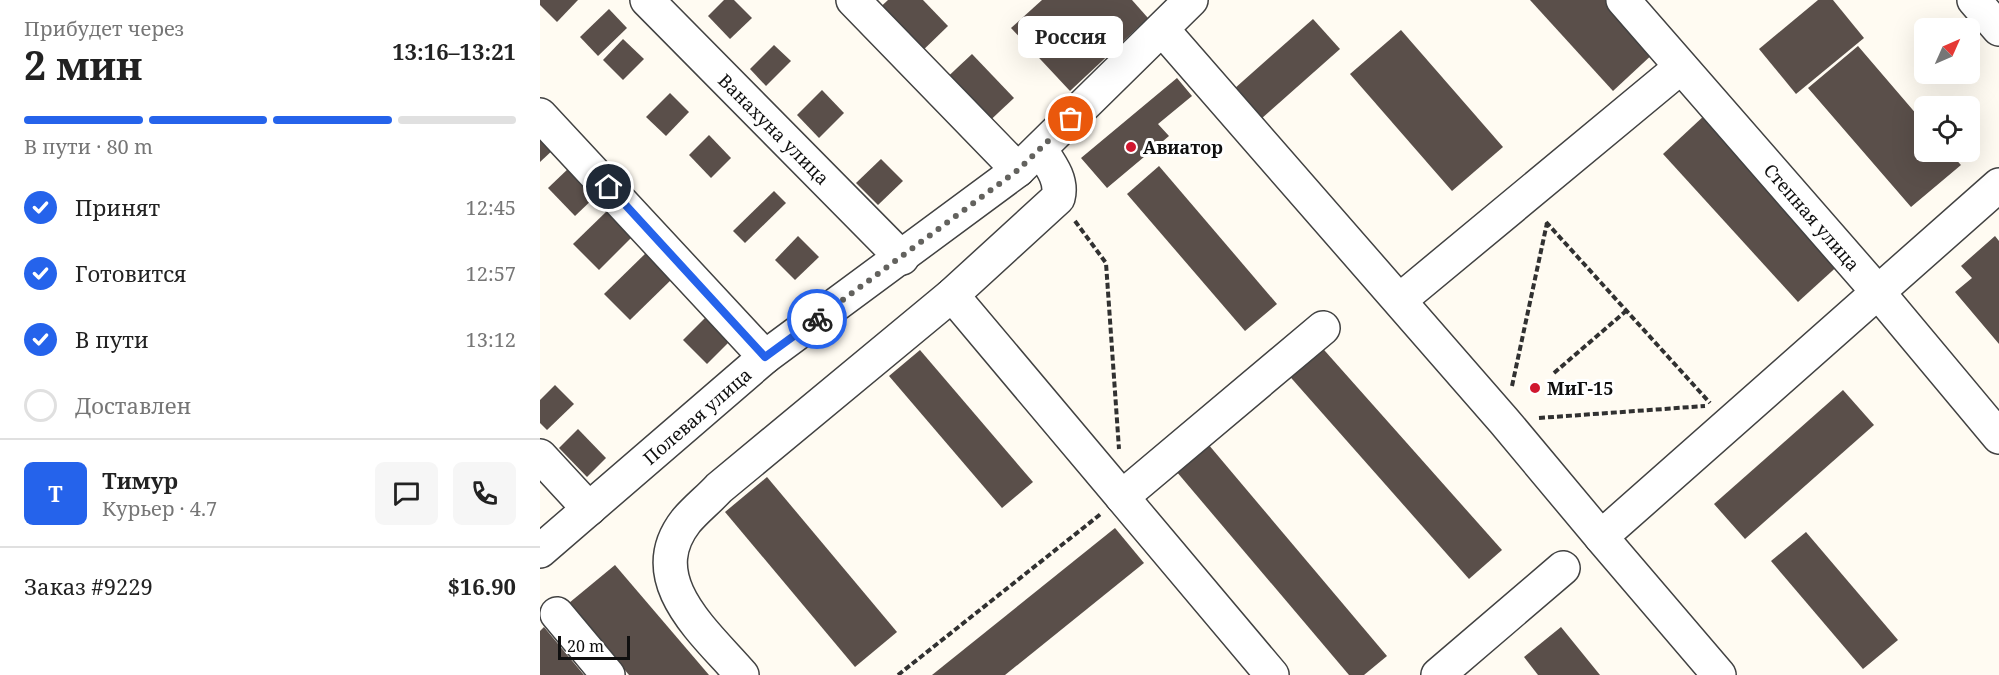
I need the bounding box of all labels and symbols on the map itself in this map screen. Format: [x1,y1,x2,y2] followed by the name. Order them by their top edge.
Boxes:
[1018,17,1124,59] callout: Россия
[1914,18,1980,84] north arrow
[713,68,835,190] street label: Ванахуна улица
[1045,93,1096,144] pin
[1143,135,1223,159] place label: Авиатор
[1124,140,1138,154] marker: Авиатор
[1759,158,1865,276] street label: Степная улица
[583,161,634,212] pin
[787,289,847,349] courier
[638,362,756,470] street label: Полевая улица
[1547,376,1613,400] place label: МиГ-15
[1528,381,1542,395] marker: МиГ-15
[558,633,630,660] scale bar

